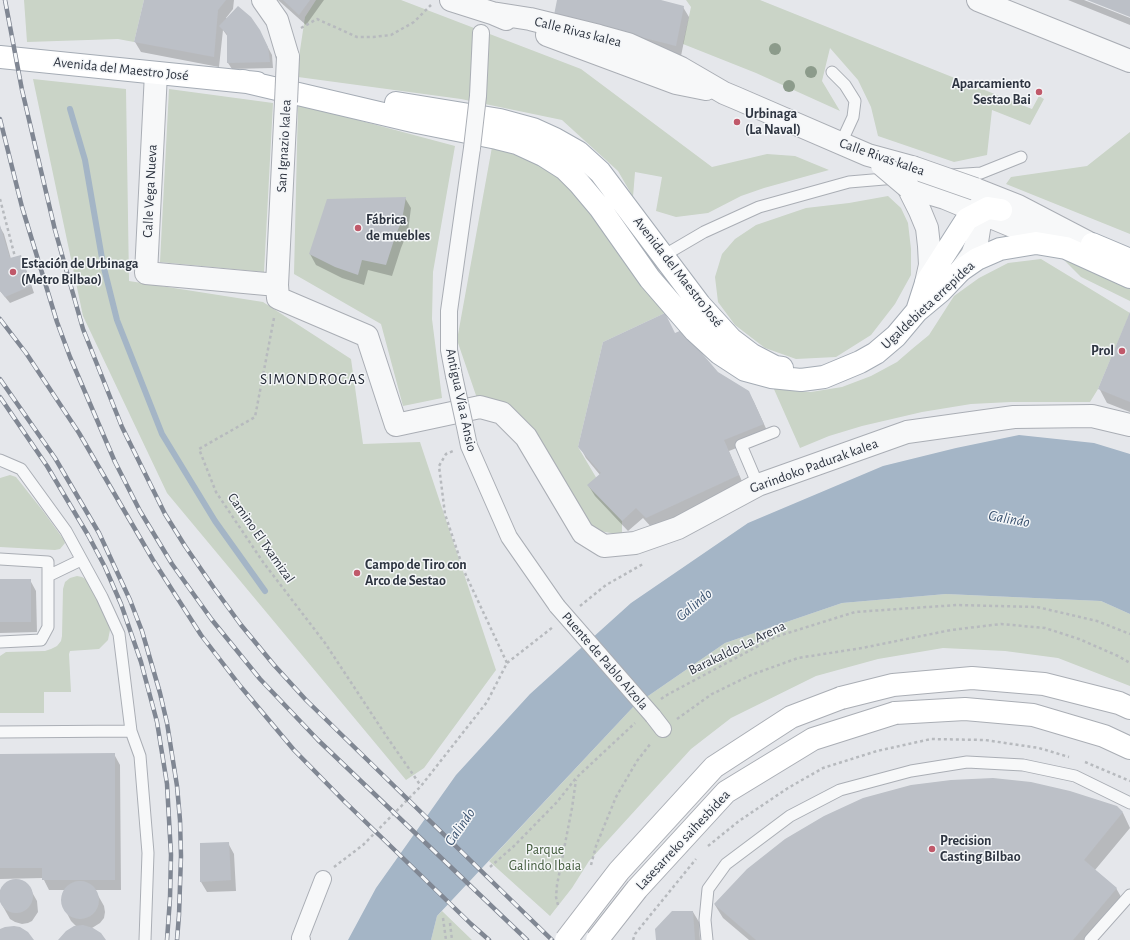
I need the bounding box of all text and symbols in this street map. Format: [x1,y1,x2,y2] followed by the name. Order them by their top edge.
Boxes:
[533,13,623,51] street label: Calle Rivas kalea
[53,54,189,84] street label: Avenida del Maestro José
[952,76,1031,108] place label: Aparcamiento Sestao Bai
[1034,87,1044,97] marker: Aparcamiento Sestao Bai
[273,99,295,193] street label: San Ignazio kalea
[745,106,801,138] place label: Urbinaga (La Naval)
[732,117,742,127] marker: Urbinaga (La Naval)
[837,135,927,179] street label: Calle Rivas kalea
[139,144,161,238] street label: Calle Vega Nueva
[366,212,430,244] place label: Fábrica de muebles
[630,213,726,331] street label: Avenida del Maestro José
[353,223,363,233] marker: Fábrica de muebles
[21,256,139,288] place label: Estación de Urbinaga (Metro Bilbao)
[878,257,978,353] street label: Ugaldebieta errepidea
[8,267,18,277] marker: Estación de Urbinaga (Metro Bilbao)
[1091,343,1114,359] place label: Prol
[1117,346,1127,356] marker: Prol
[442,347,480,453] street label: Antigua Vía a Ansio
[260,370,366,388] district label: SIMONDROGAS
[748,435,880,497] street label: Garindoko Padurak kalea
[224,490,298,586] street label: Camino El Txamizal
[987,507,1031,531] water label: Galindo
[365,557,467,590] place label: Campo de Tiro con Arco de Sestao
[352,568,362,578] marker: Campo de Tiro con Arco de Sestao
[672,585,716,625] water label: Galindo
[558,609,652,713] street label: Puente de Pablo Alzola
[686,617,788,679] street label: Barakaldo-La Arena
[632,786,734,894] street label: Lasesarreko saihesbidea
[441,805,479,849] water label: Galindo
[940,833,1021,866] place label: Precision Casting Bilbao
[509,842,581,874] park label: Parque Galindo Ibaia
[927,844,937,854] marker: Precision Casting Bilbao

